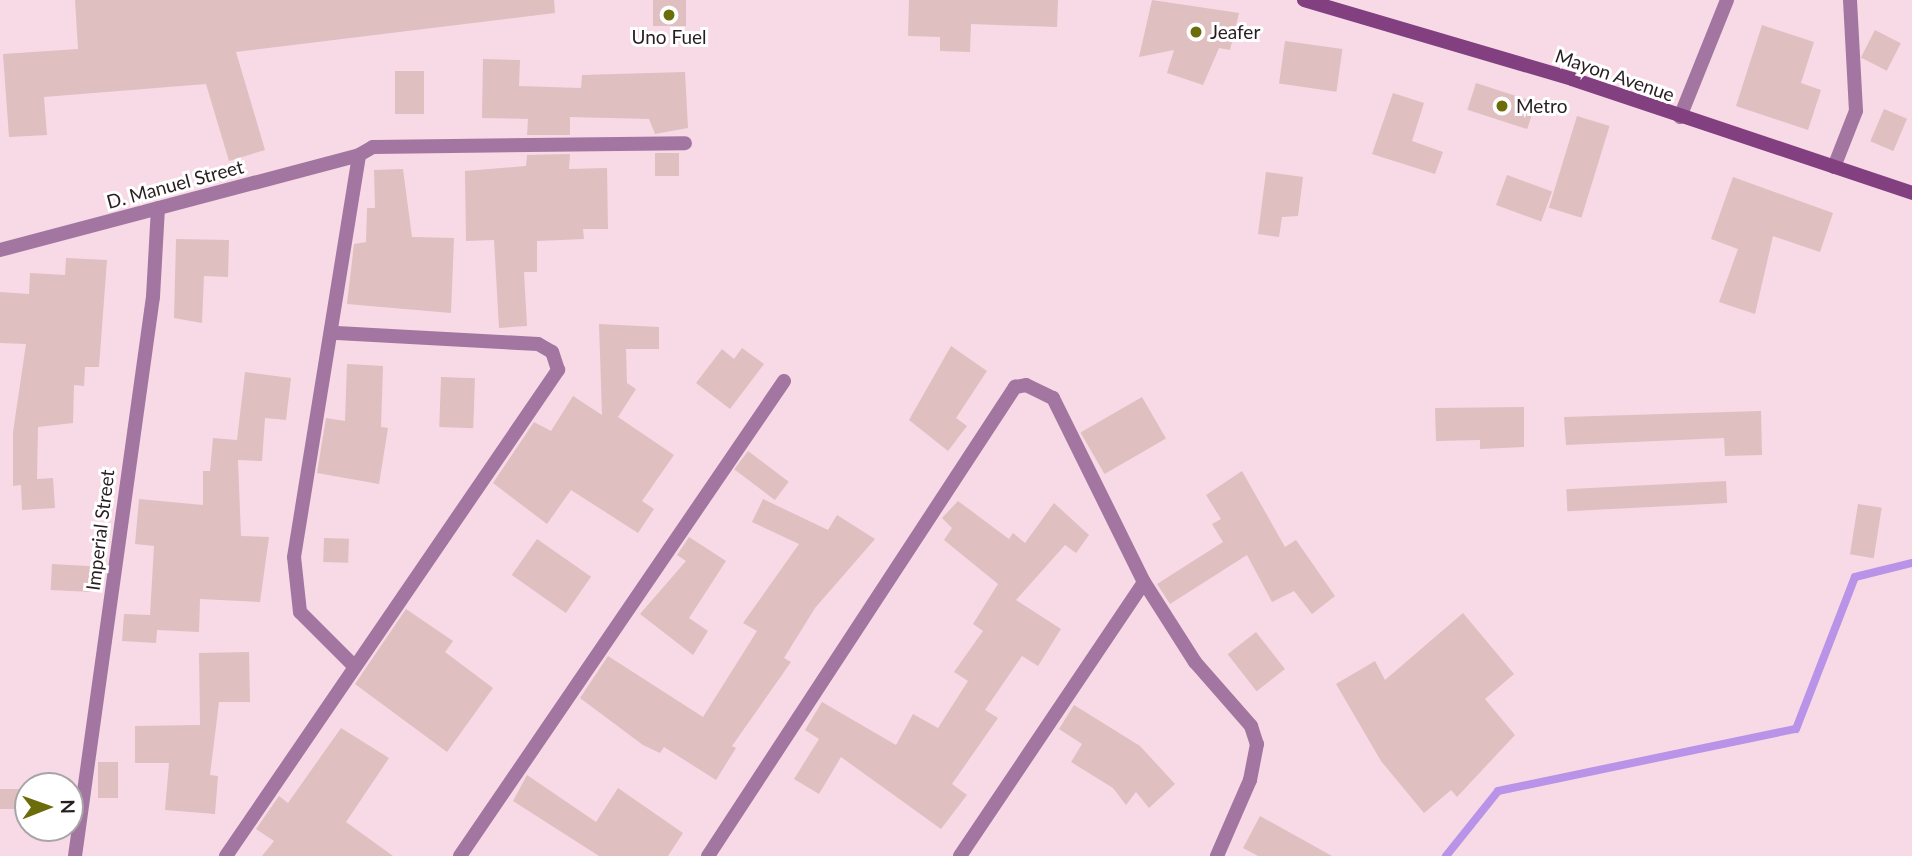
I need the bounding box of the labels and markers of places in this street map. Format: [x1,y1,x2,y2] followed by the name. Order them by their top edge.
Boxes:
[661,7,677,23] marker: Uno Fuel
[1210,21,1260,43] place label: Jeafer
[1188,24,1204,40] marker: Jeafer
[631,26,707,48] place label: Uno Fuel
[1516,95,1567,117] place label: Metro
[1494,98,1510,114] marker: Metro

